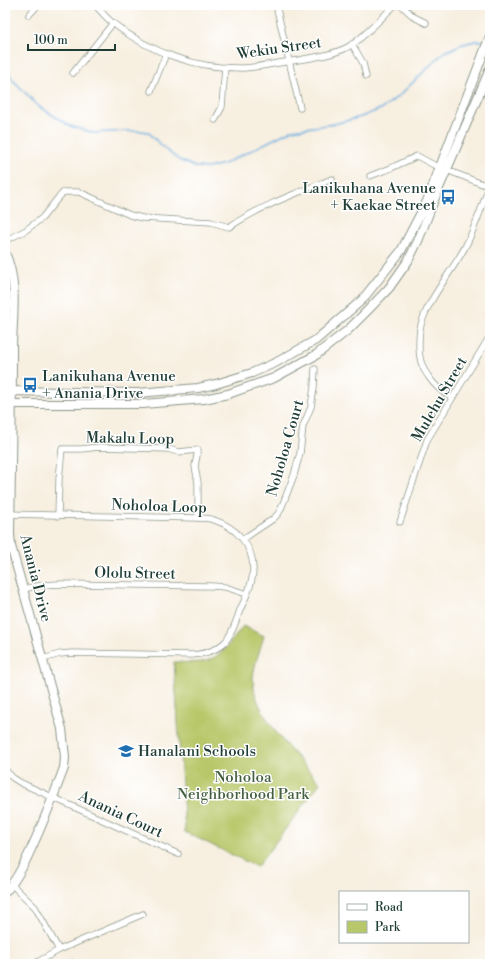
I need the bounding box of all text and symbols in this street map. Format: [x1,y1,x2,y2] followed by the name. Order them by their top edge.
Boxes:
[28,26,115,52] scale bar
[34,33,68,48] text: 100 m
[234,33,323,64] street label: Wekiu Street
[302,179,437,215] place label: Lanikuhana Avenue + Kaekae Street
[439,188,457,206] bus stop icon: Lanikuhana Avenue + Kaekae Street
[407,353,472,445] street label: Mulehu Street
[42,367,176,403] place label: Lanikuhana Avenue + Anania Drive
[21,376,39,394] bus stop icon: Lanikuhana Avenue + Anania Drive
[263,397,309,499] street label: Noholoa Court
[86,428,174,449] street label: Makalu Loop
[111,495,207,518] street label: Noholoa Loop
[15,531,56,624] street label: Anania Drive
[94,563,177,584] street label: Ololu Street
[117,742,135,760] school or university icon: Hanalani Schools
[138,742,256,761] place label: Hanalani Schools
[177,768,310,804] park label: Noholoa Neighborhood Park
[75,786,167,843] street label: Anania Court
[339,891,469,943] legend
[375,900,403,915] text: Road
[375,920,401,935] text: Park

